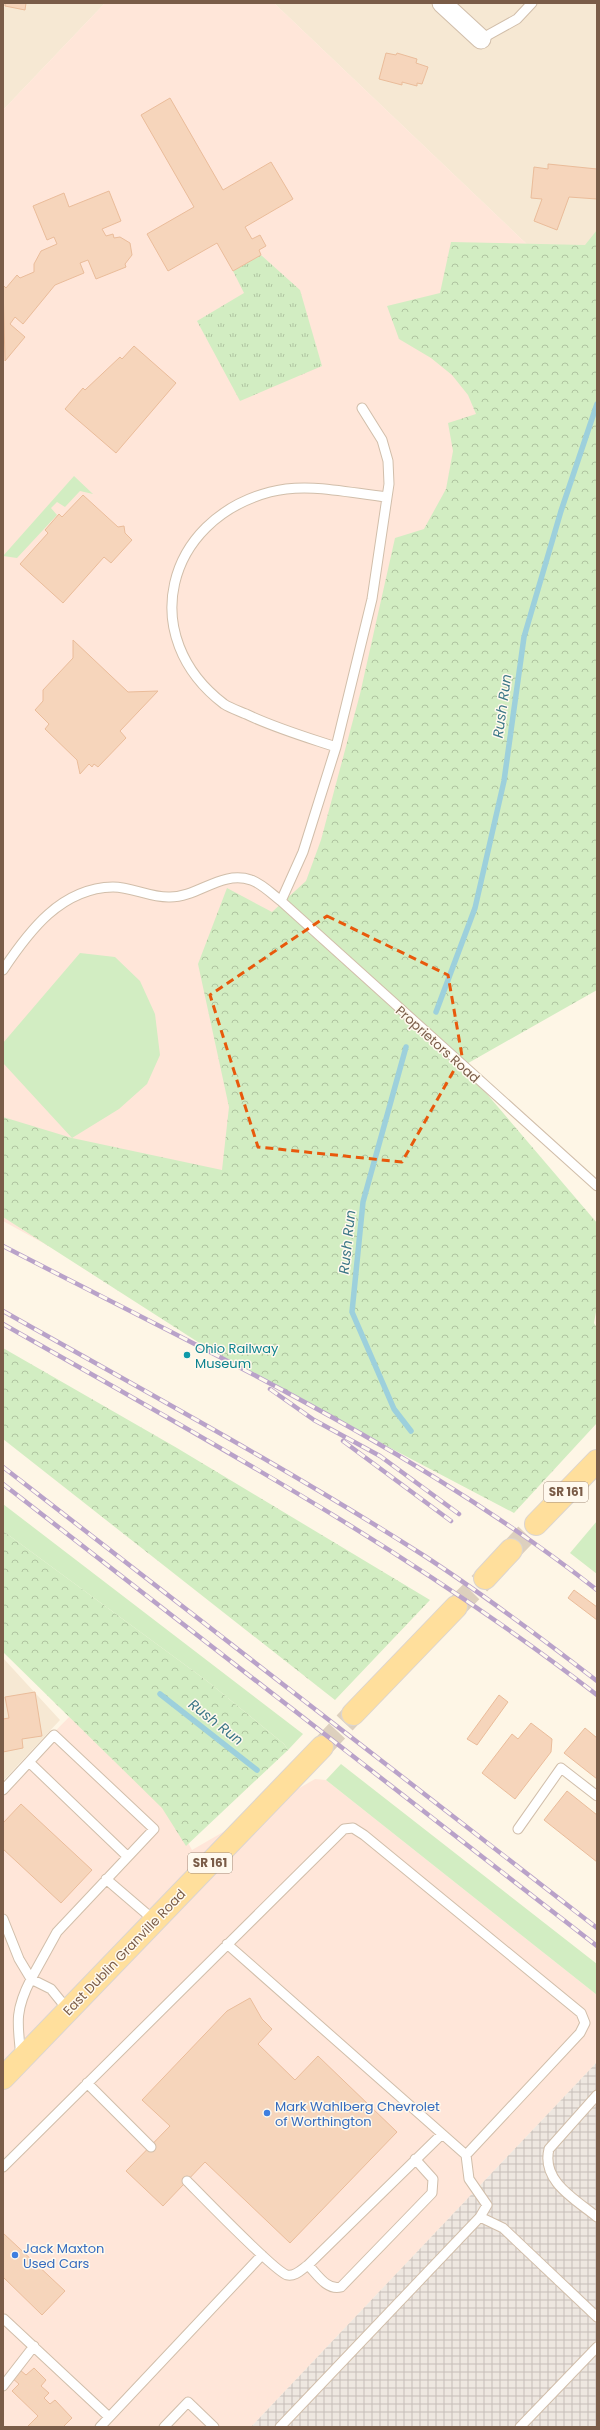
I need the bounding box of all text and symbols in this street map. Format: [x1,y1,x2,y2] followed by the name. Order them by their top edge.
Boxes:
[488,673,516,739] water label: Rush Run
[391,1001,484,1087] street label: Proprietors Road
[334,1209,360,1275] water label: Rush Run
[195,1339,279,1373] place label: Ohio Railway Museum
[182,1350,192,1360] marker: Ohio Railway Museum
[544,1482,588,1502] road number: SR 161
[184,1694,248,1750] water label: Rush Run
[188,1853,232,1873] road number: SR 161
[59,1885,190,2020] street label: East Dublin Granville Road
[275,2097,440,2131] place label: Mark Wahlberg Chevrolet of Worthington
[262,2108,272,2118] marker: Mark Wahlberg Chevrolet of Worthington
[23,2239,104,2273] place label: Jack Maxton Used Cars
[10,2250,20,2260] marker: Jack Maxton Used Cars

